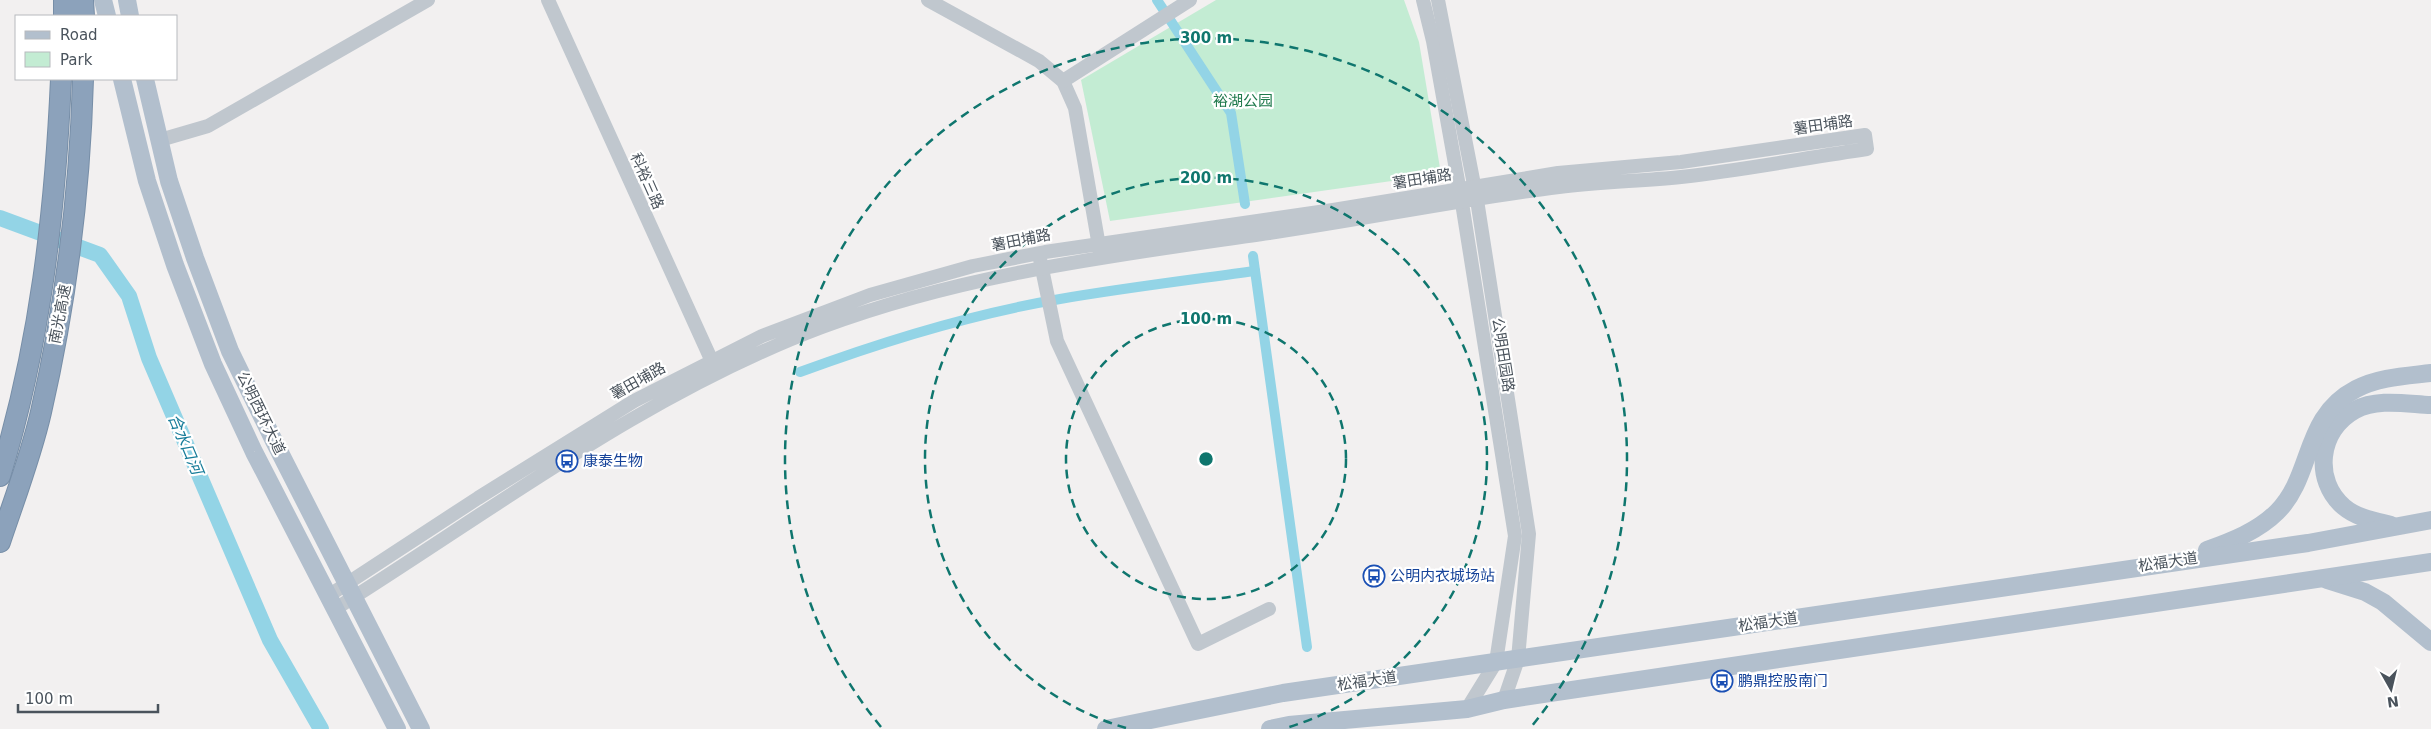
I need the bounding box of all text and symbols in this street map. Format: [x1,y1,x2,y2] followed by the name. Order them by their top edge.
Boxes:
[15,15,178,80] legend
[60,26,98,44] text: Road
[1180,29,1232,47] text: 300 m
[60,51,93,69] text: Park
[1213,92,1273,110] park label: 裕湖公园
[1792,112,1854,138] street label: 薯田埔路
[627,150,667,212] street label: 科裕三路
[1391,165,1453,193] street label: 薯田埔路
[1180,169,1232,187] text: 200 m
[990,225,1052,255] street label: 薯田埔路
[45,283,75,345] street label: 南光高速
[1180,310,1232,328] text: 100 m
[1488,317,1518,393] street label: 公明田园路
[607,359,669,403] street label: 薯田埔路
[233,369,289,457] street label: 公明西环大道
[164,411,208,480] water label: 合水口河
[555,449,579,473] bus stop icon: 康泰生物
[1197,450,1215,468] centre of rings
[583,452,643,470] place label: 康泰生物
[2137,549,2199,575] street label: 松福大道
[1362,564,1386,588] bus stop icon: 公明内衣城场站
[1390,567,1495,585] place label: 公明内衣城场站
[1737,609,1799,635] street label: 松福大道
[2366,664,2416,714] north arrow
[1336,668,1398,694] street label: 松福大道
[1710,669,1734,693] bus stop icon: 鹏鼎控股南门
[1738,672,1828,690] place label: 鹏鼎控股南门
[18,682,158,714] scale bar
[25,690,73,708] text: 100 m
[2386,693,2400,711] text: N

